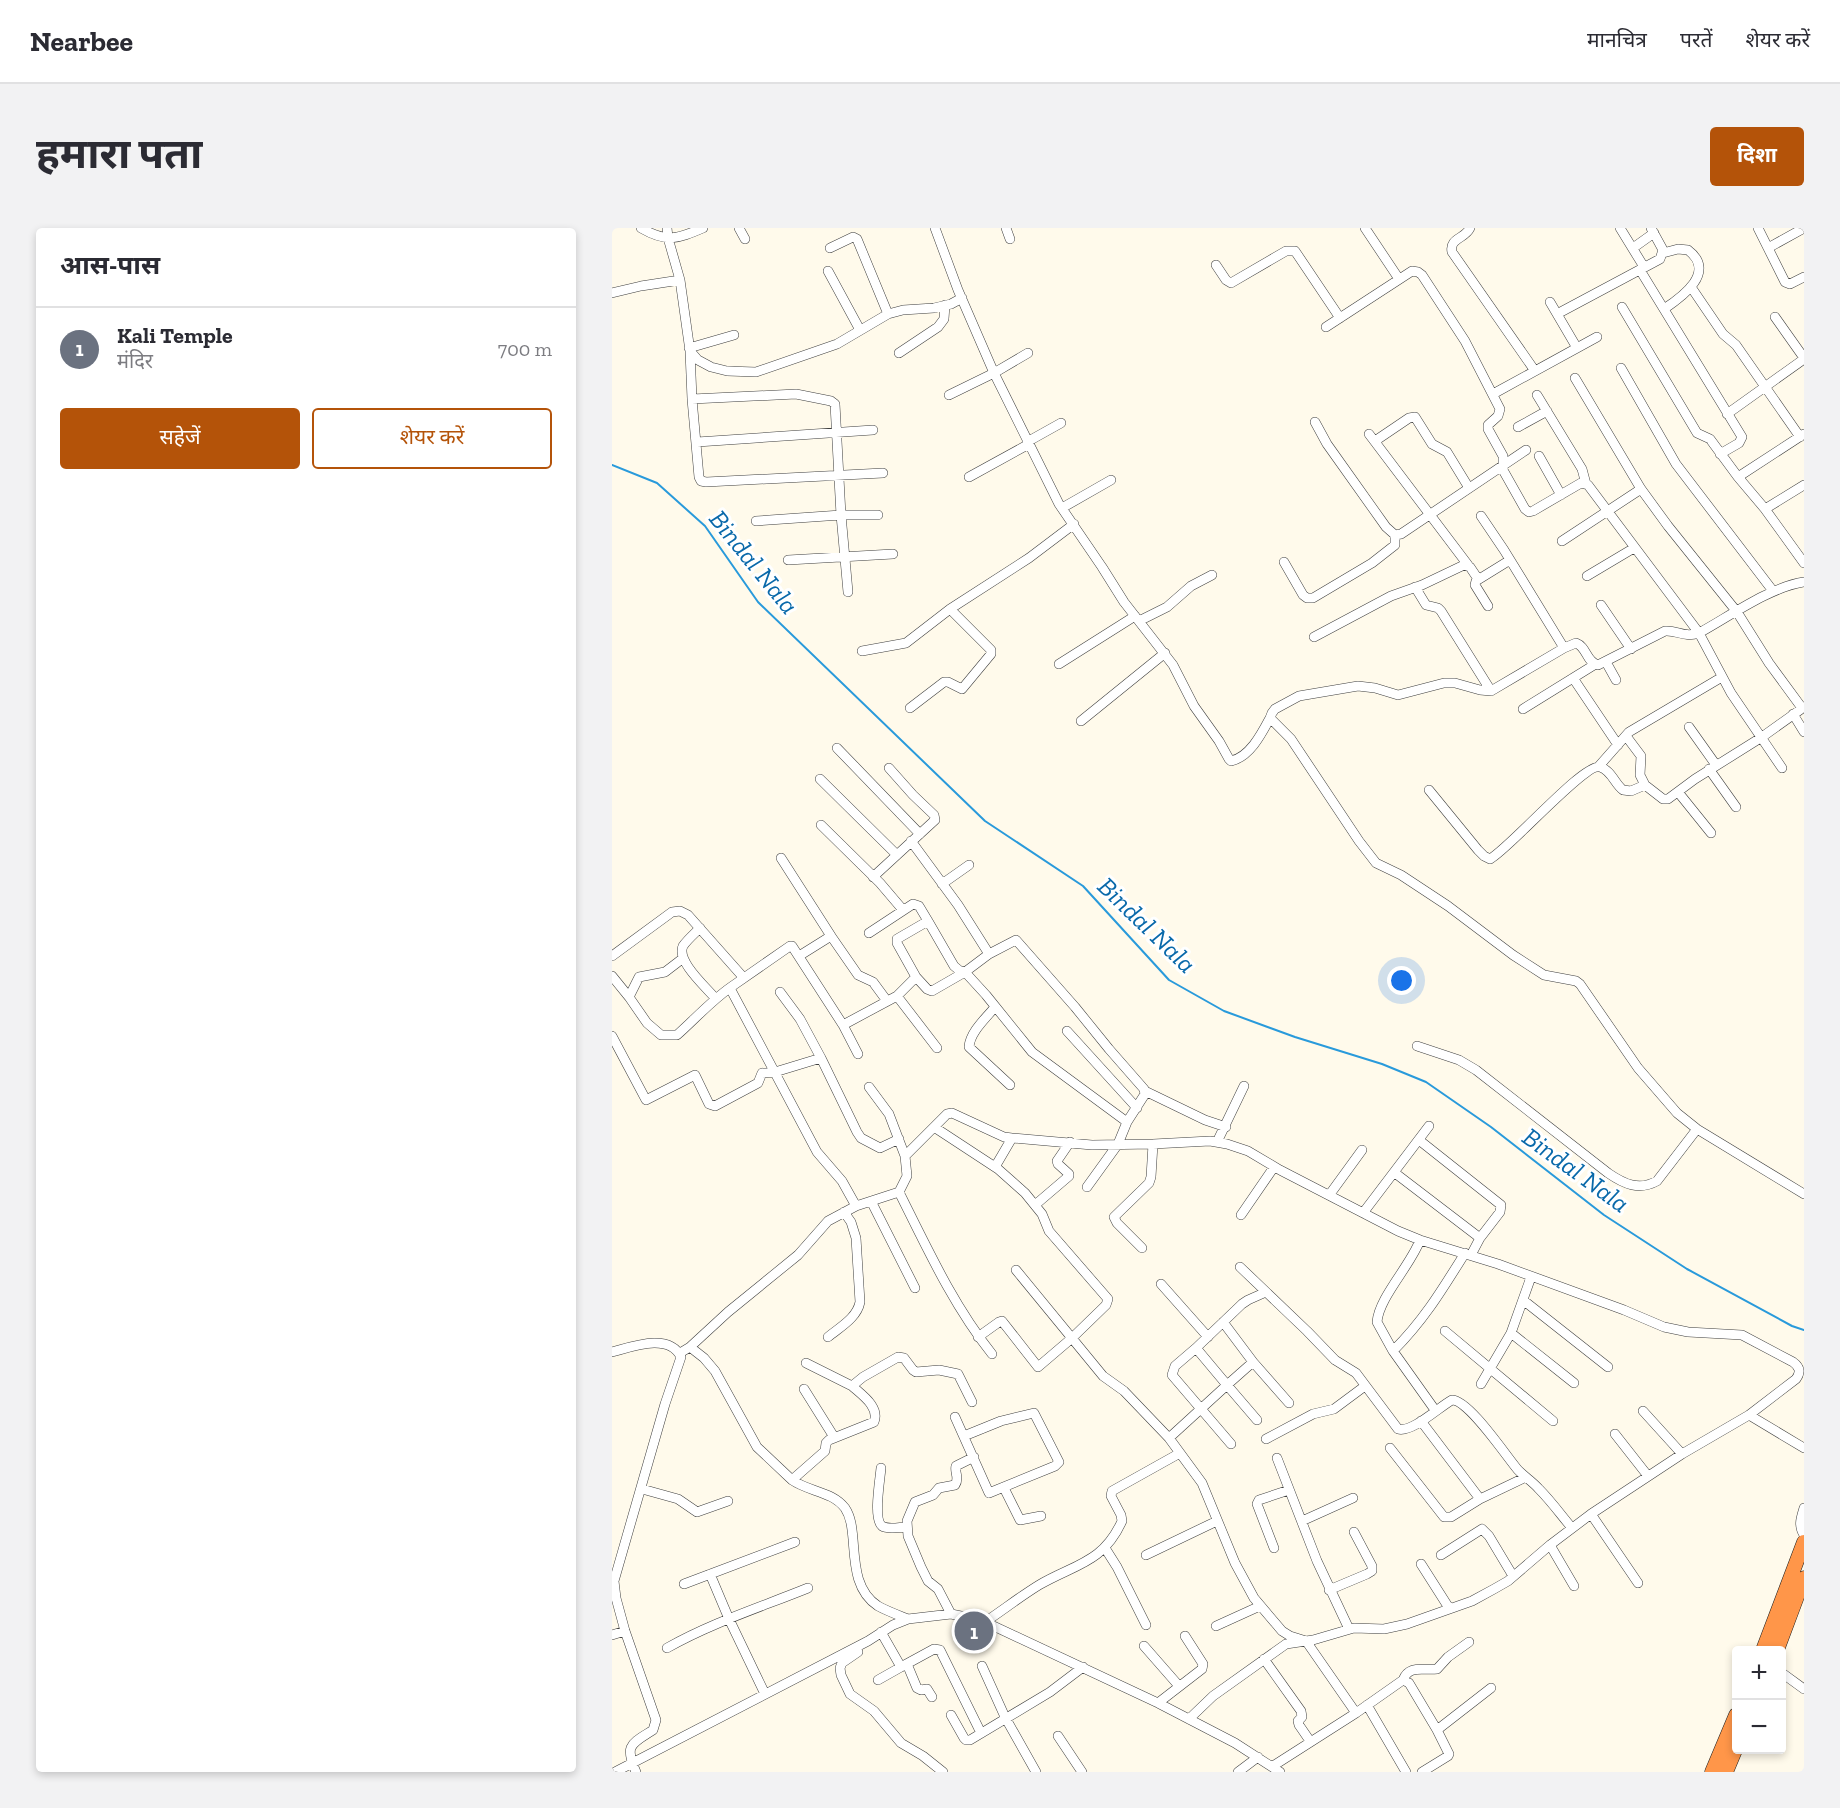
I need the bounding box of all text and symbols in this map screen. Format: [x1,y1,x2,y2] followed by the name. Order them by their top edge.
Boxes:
[30,25,133,58] text: Nearbee
[1587,27,1647,52] text: मानचित्र
[1680,27,1712,52] text: परतें
[1745,27,1810,52] text: शेयर करें
[1710,127,1804,186] button: दिशा
[36,128,202,179] text: हमारा पता
[60,249,160,281] text: आस-पास
[117,322,233,349] text: Kali Temple
[75,337,84,361] text: 1
[498,337,552,361] text: 700 m
[117,349,153,373] text: मंदिर
[60,408,300,469] button: सहेजें
[312,408,552,469] button: शेयर करें
[702,504,806,620] water label: Bindal Nala
[1091,870,1203,980] water label: Bindal Nala
[1387,966,1416,995] your location
[1516,1121,1636,1219] water label: Bindal Nala
[954,1608,994,1654] pin: 1
[1732,1646,1786,1754] map controls
[1732,1646,1786,1700] button: +
[1732,1700,1786,1754] button: −

